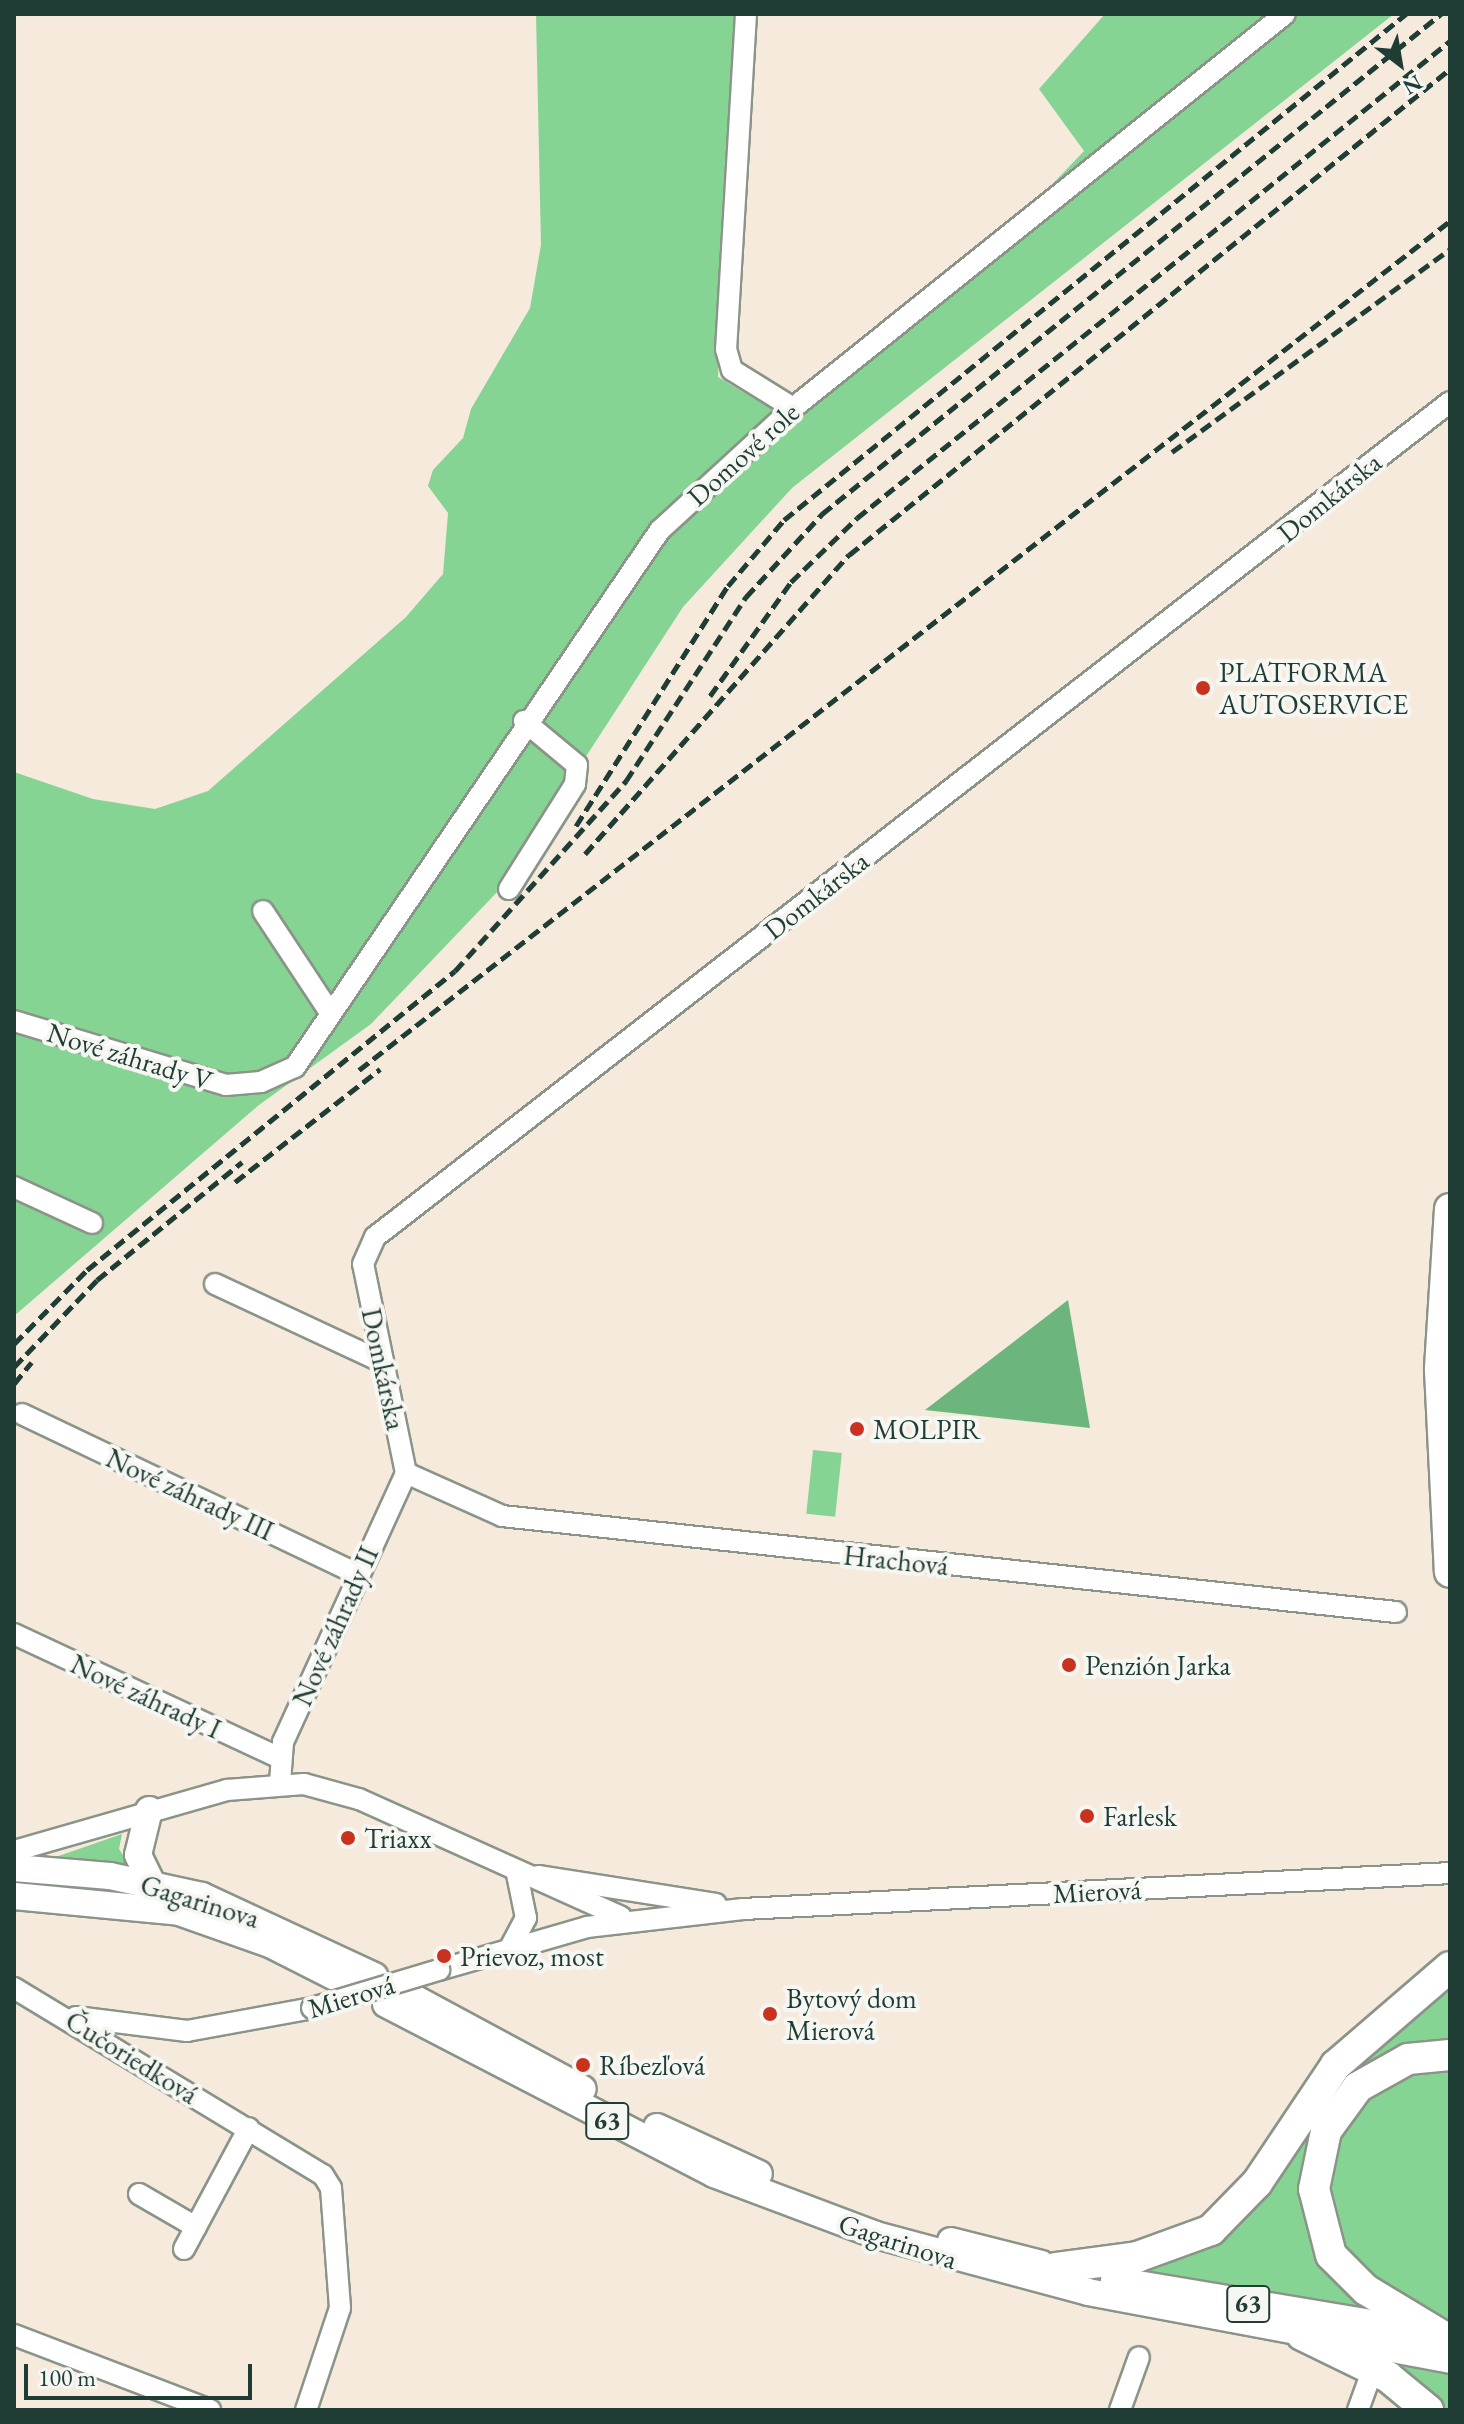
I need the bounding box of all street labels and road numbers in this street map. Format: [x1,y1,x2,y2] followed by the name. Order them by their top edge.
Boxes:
[680,395,806,513] street label: Domové role
[1270,445,1388,549] street label: Domkárska
[757,844,875,946] street label: Domkárska
[43,1015,217,1097] street label: Nové záhrady V
[355,1305,413,1433] street label: Domkárska
[101,1441,279,1547] street label: Nové záhrady III
[842,1538,950,1582] street label: Hrachová
[285,1541,385,1711] street label: Nové záhrady II
[66,1647,226,1745] street label: Nové záhrady I
[137,1867,263,1935] street label: Gagarinova
[1052,1872,1142,1910] street label: Mierová
[304,1967,398,2025] street label: Mierová
[60,2003,204,2111] street label: Čučoriedková
[585,2099,629,2143] road number: 63
[835,2206,961,2276] street label: Gagarinova
[1226,2282,1270,2326] road number: 63

